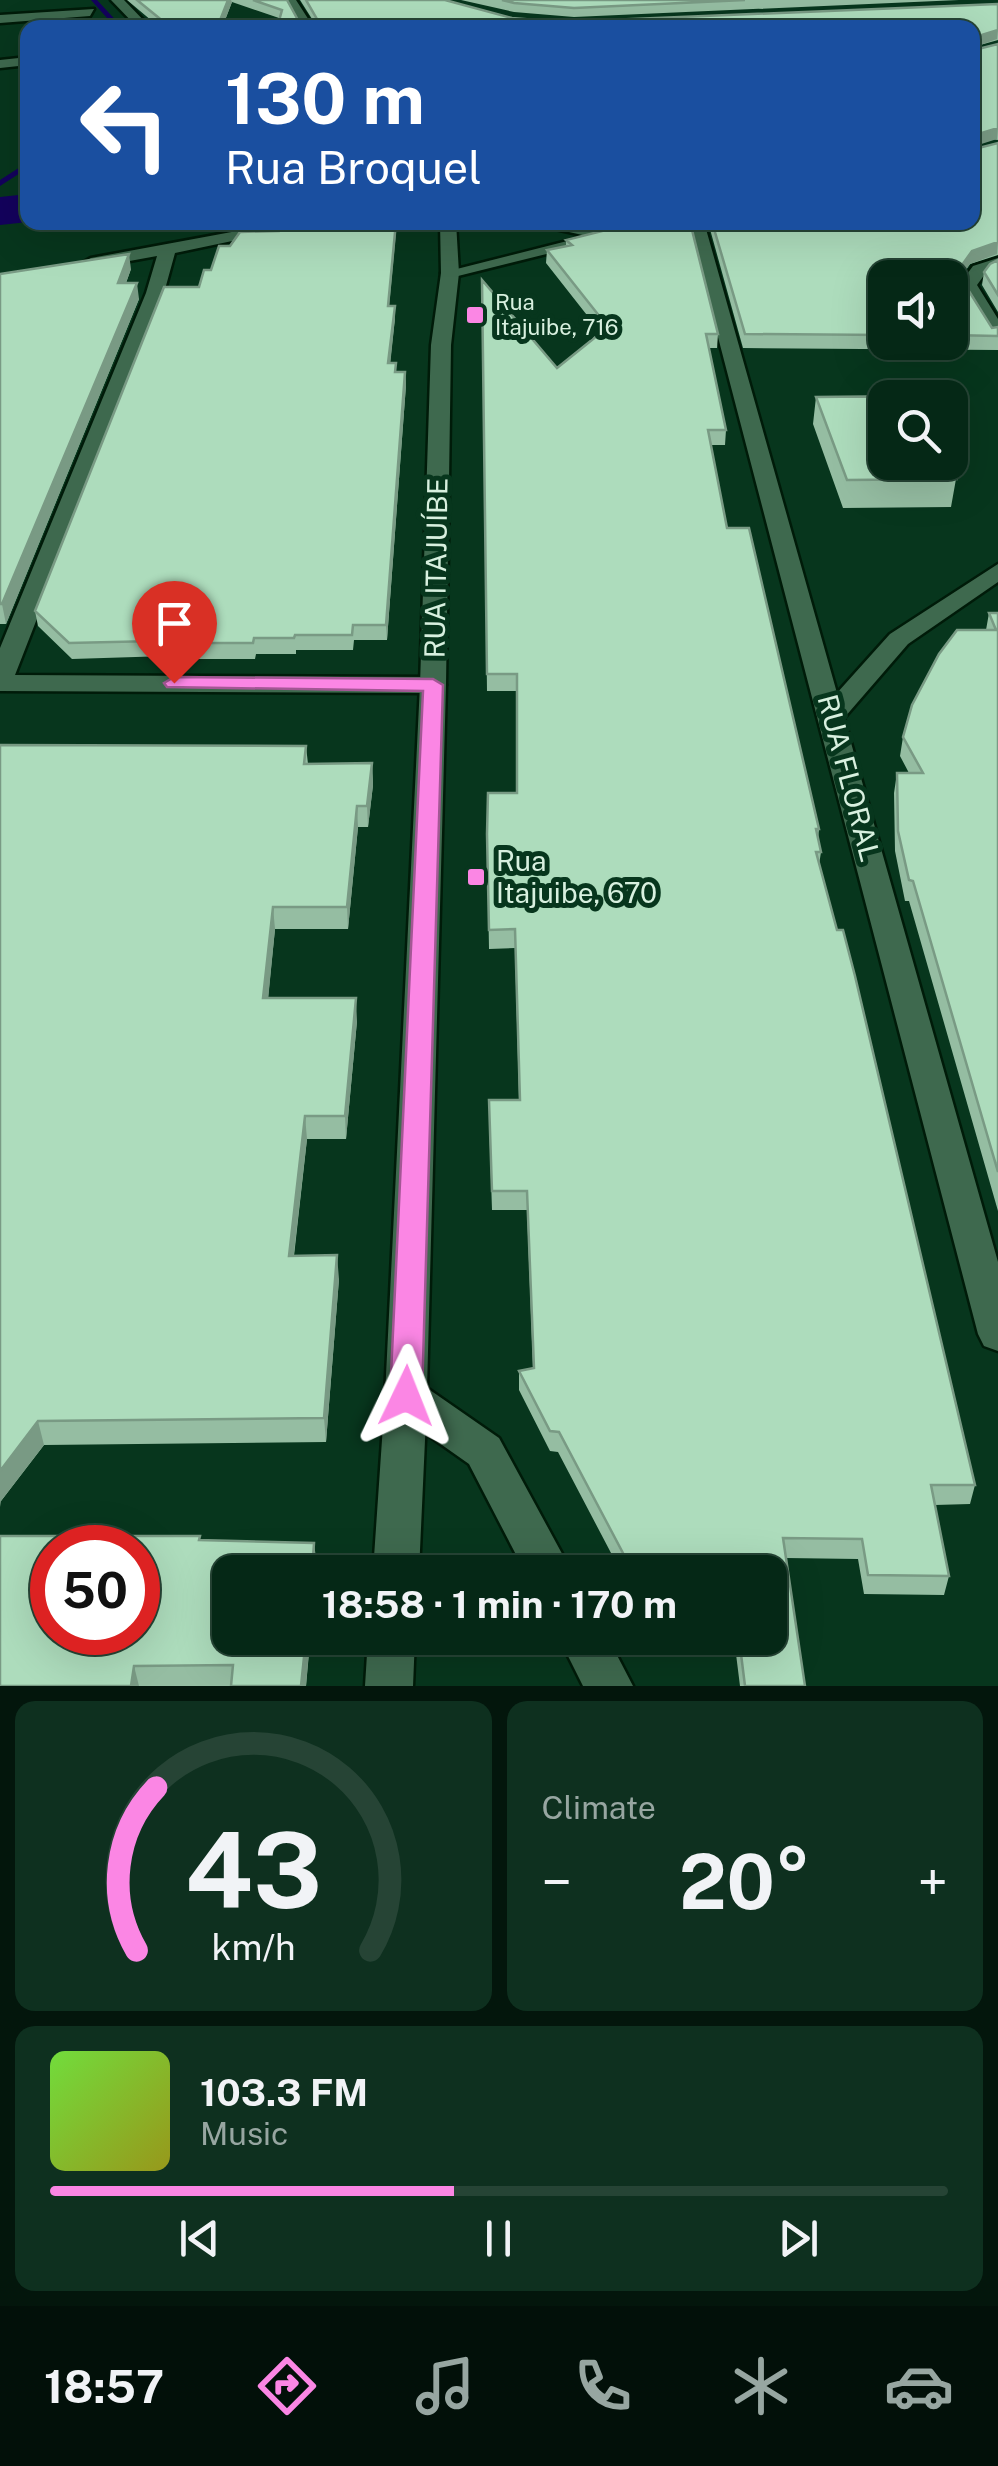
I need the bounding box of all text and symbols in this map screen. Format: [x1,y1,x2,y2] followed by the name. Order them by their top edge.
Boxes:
[225,57,425,140] text: 130 m
[60,60,190,190] icon: left
[225,141,482,194] text: Rua Broquel
[868,260,968,480] map controls
[868,260,968,360] button: sound
[495,289,618,340] place label: Rua Itajuibe, 716
[464,304,486,326] marker: Rua Itajuibe, 716
[868,380,968,480] button: search
[417,477,454,659] street label: RUA ITAJUÍBE
[132,581,217,684] pin
[147,596,202,651] icon: arrive
[811,691,888,865] street label: RUA FLORAL
[496,844,657,909] place label: Rua Itajuibe, 670
[465,866,487,888] marker: Rua Itajuibe, 670
[354,1344,458,1448] position arrow
[30,1525,160,1655] speed limit sign: 50
[322,1582,677,1627] text: 18:58 · 1 min · 170 m
[542,1789,656,1826] text: Climate
[185,1809,322,1931] text: 43
[679,1838,811,1926] text: 20°
[542,1850,572,1914] text: −
[917,1850,948,1914] text: +
[211,1926,295,1968] text: km/h
[200,2070,368,2115] text: 103.3 FM
[200,2115,288,2152] text: Music
[172,2211,227,2266] icon: previous
[471,2211,526,2266] icon: pause
[771,2211,826,2266] icon: next
[252,2351,322,2421] icon: directions
[410,2351,480,2421] icon: music
[568,2351,638,2421] icon: phone
[726,2351,796,2421] icon: climate
[884,2351,954,2421] icon: car
[44,2360,164,2413] text: 18:57

